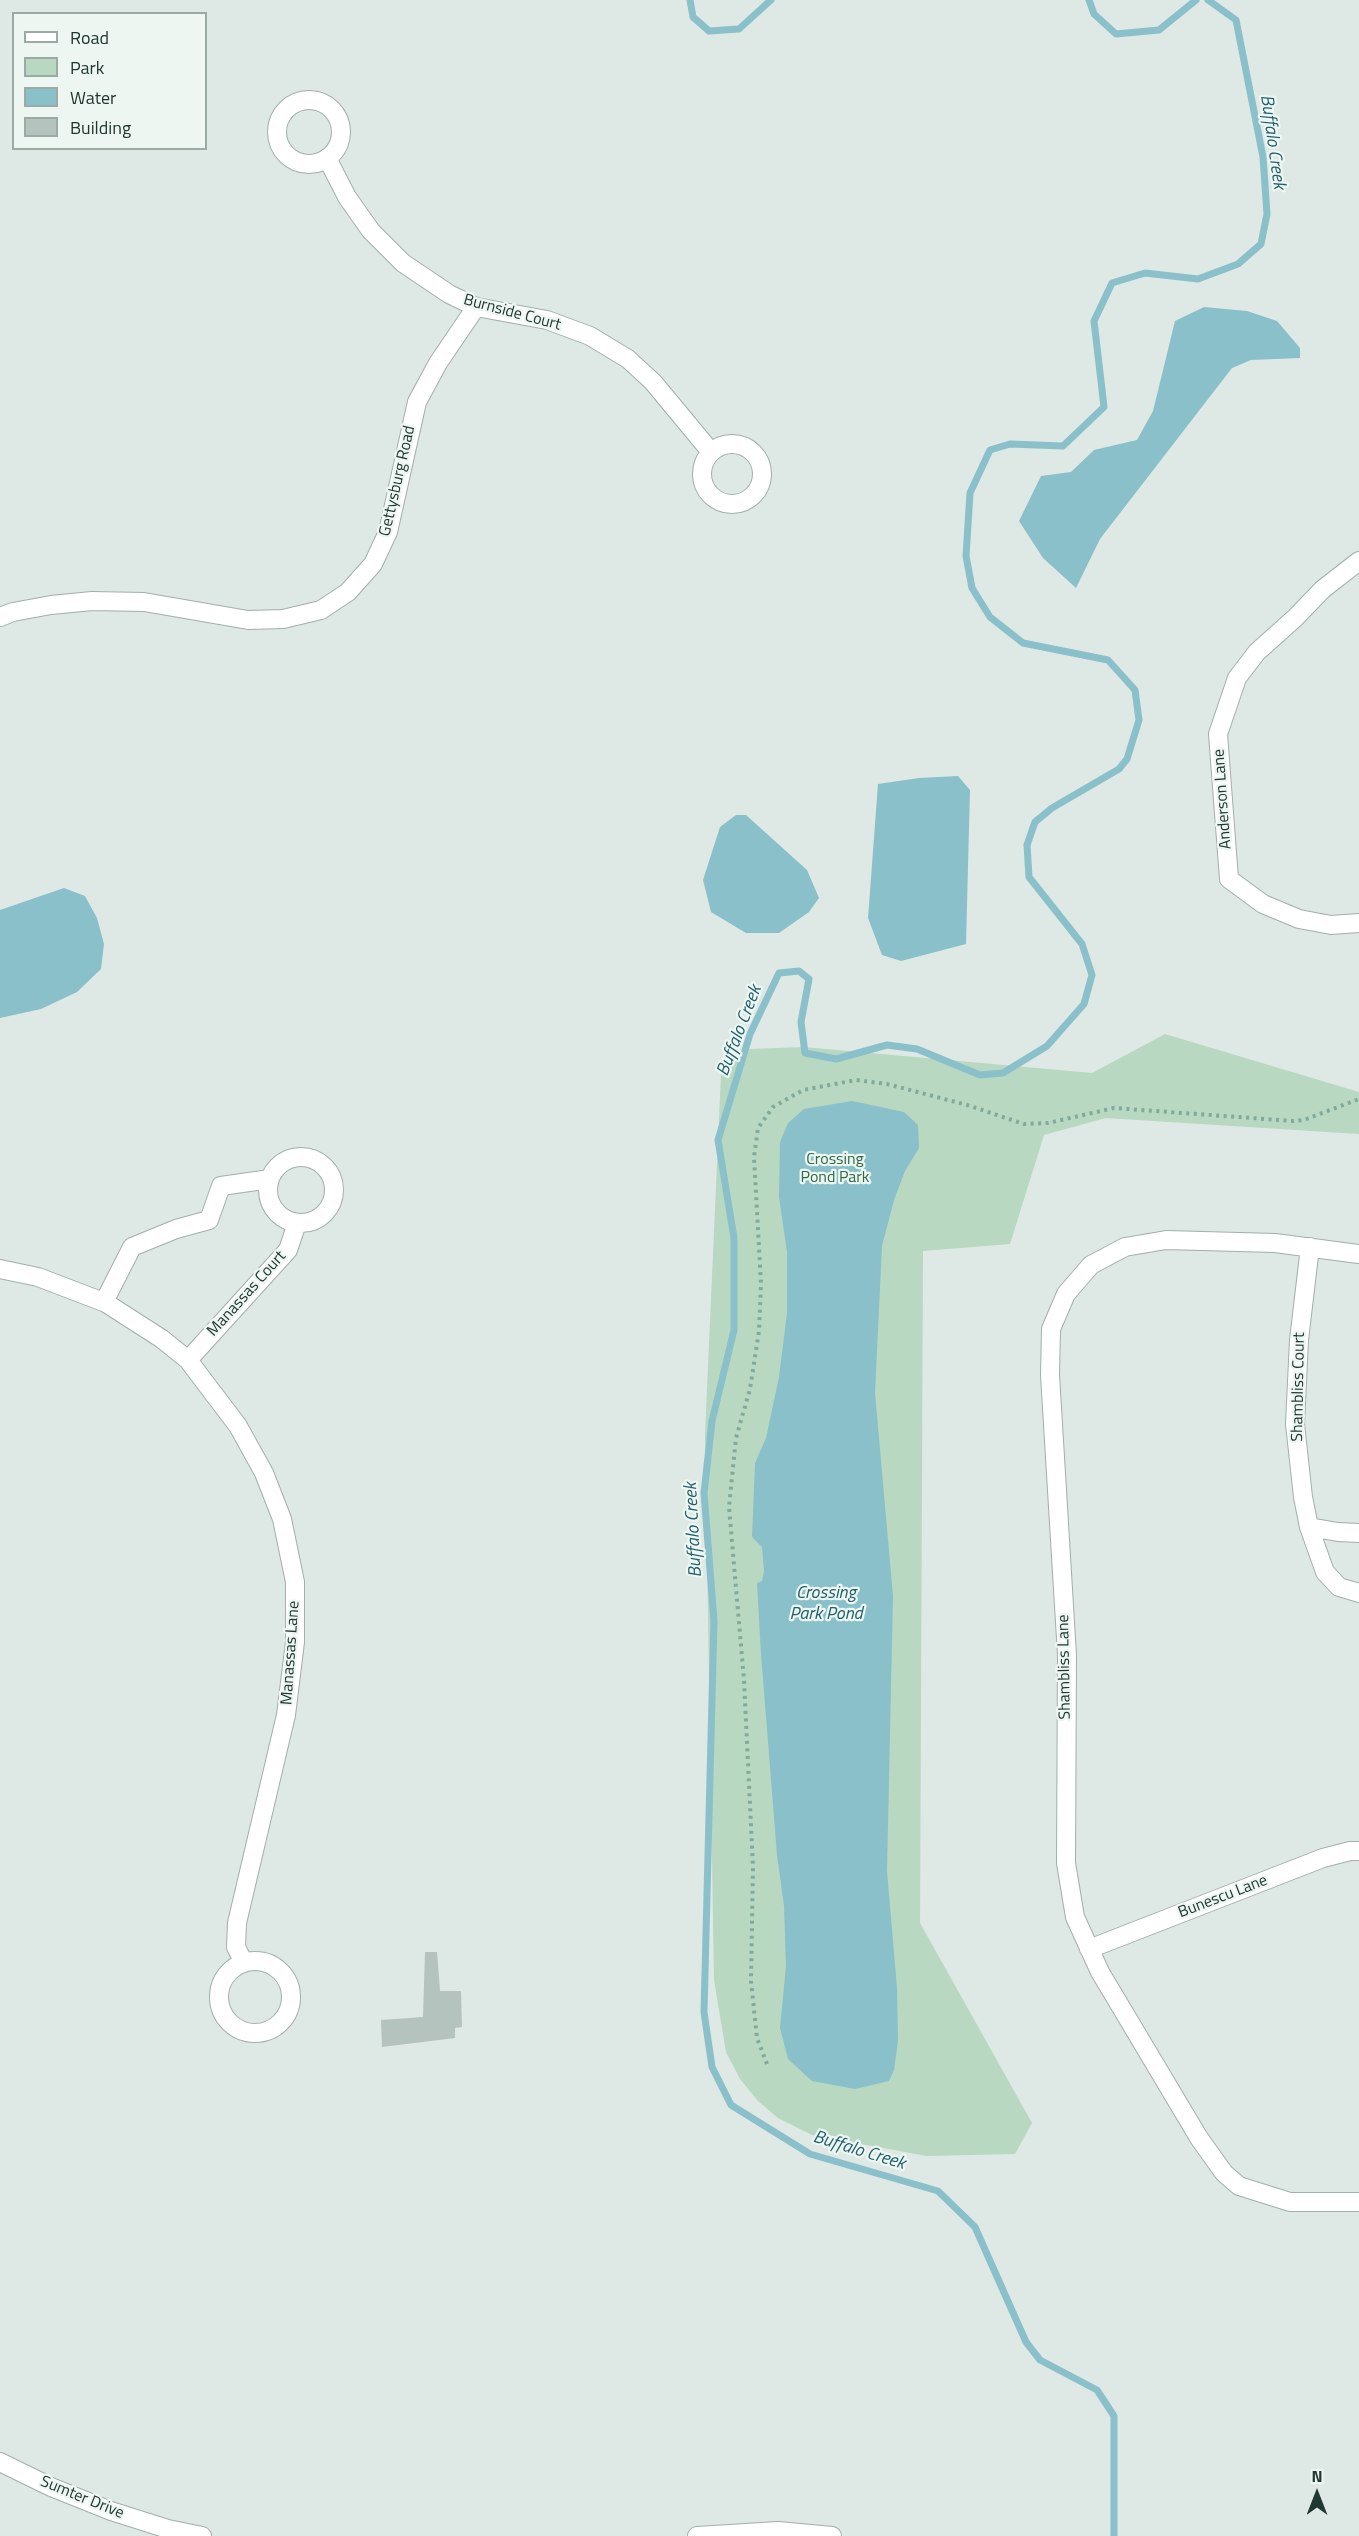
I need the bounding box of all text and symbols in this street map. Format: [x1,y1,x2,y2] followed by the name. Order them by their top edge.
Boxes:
[12,12,207,150] legend
[70,24,109,51] text: Road
[70,54,104,81] text: Park
[70,84,116,111] text: Water
[1255,93,1289,191] water label: Buffalo Creek
[70,114,131,141] text: Building
[461,291,563,335] street label: Burnside Court
[376,424,420,538] street label: Gettysburg Road
[1210,748,1236,850] street label: Anderson Lane
[713,983,767,1079] water label: Buffalo Creek
[800,1150,870,1188] park label: Crossing Pond Park
[204,1247,290,1341] street label: Manassas Court
[1288,1332,1310,1442] street label: Shambliss Court
[681,1482,707,1578] water label: Buffalo Creek
[789,1583,863,1626] water label: Crossing Park Pond
[278,1600,304,1706] street label: Manassas Lane
[1054,1614,1076,1720] street label: Shambliss Lane
[1176,1871,1270,1923] street label: Bunescu Lane
[810,2127,908,2175] water label: Buffalo Creek
[1287,2464,1347,2524] north arrow
[1311,2464,1323,2488] text: N
[37,2473,127,2523] street label: Sumter Drive

